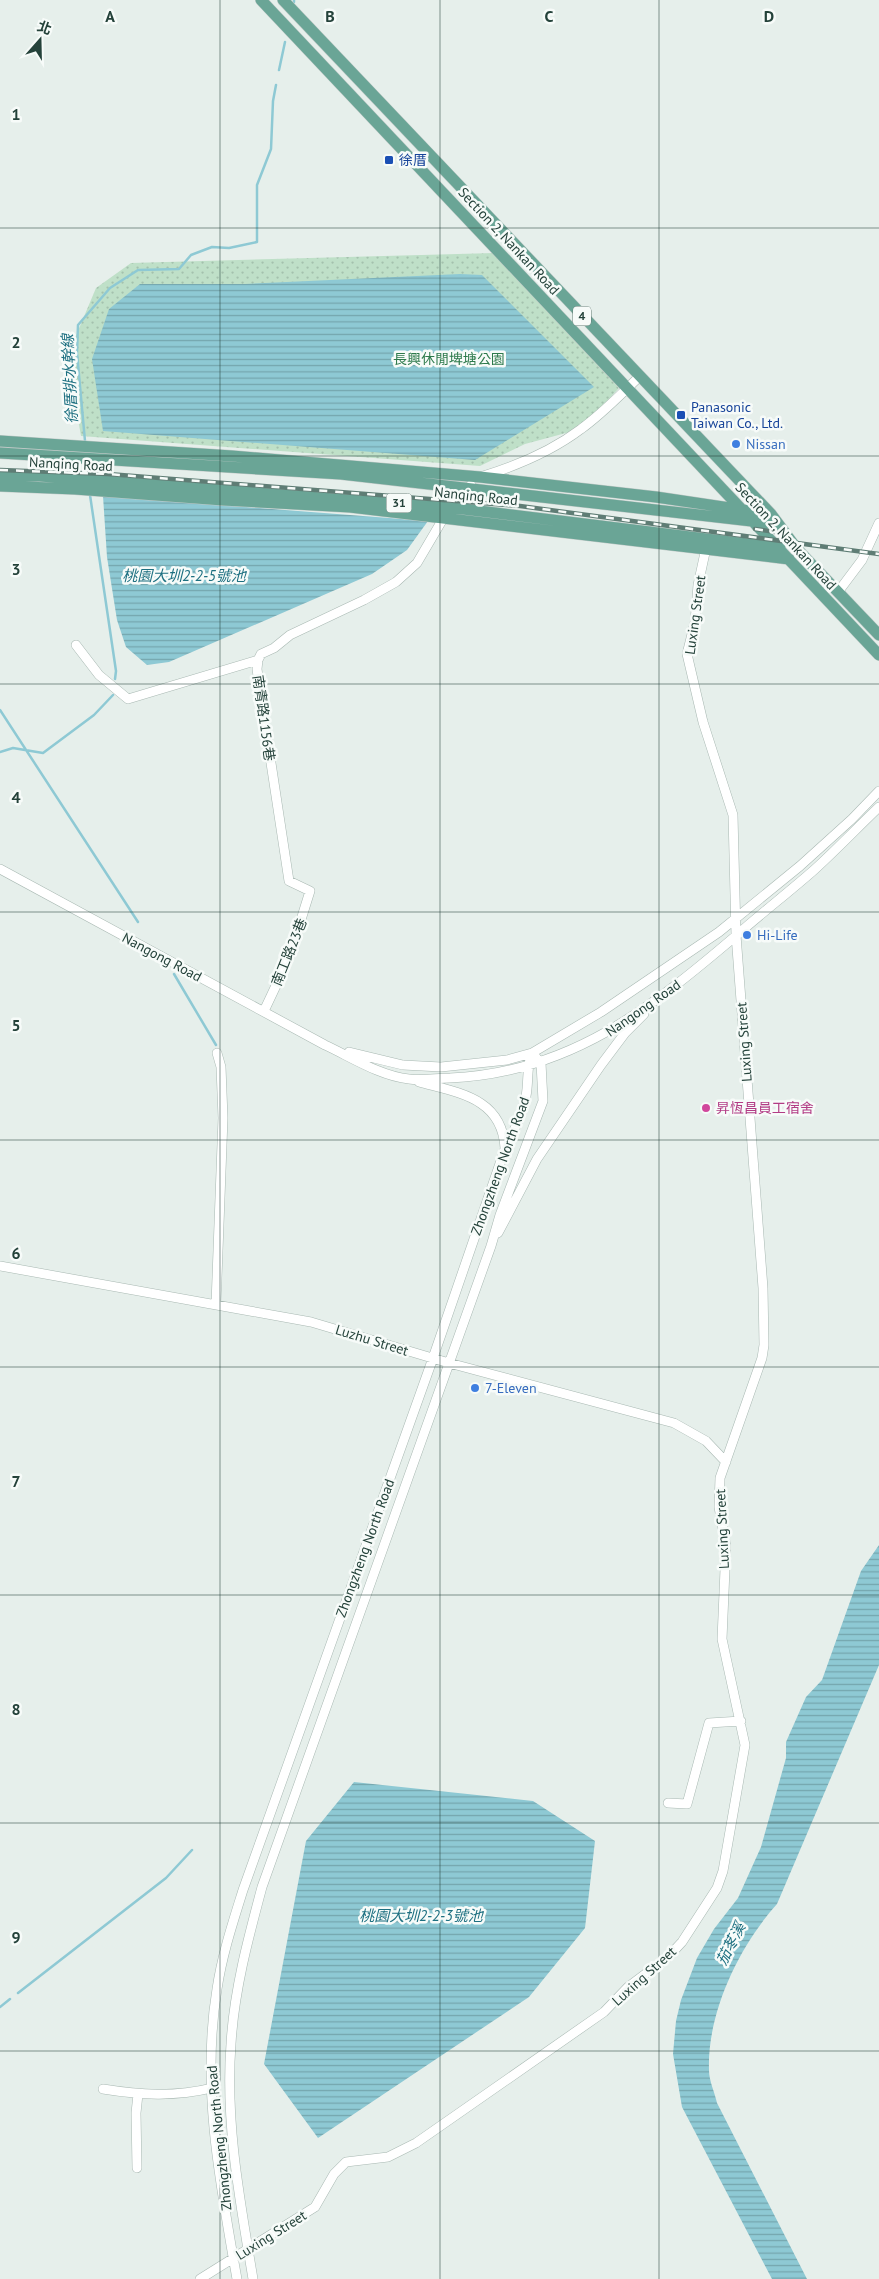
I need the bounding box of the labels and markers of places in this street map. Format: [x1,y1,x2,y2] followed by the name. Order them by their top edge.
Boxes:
[399,151,427,169] place label: 徐厝
[383,154,395,166] marker: 徐厝
[691,398,783,432] place label: Panasonic Taiwan Co., Ltd.
[675,409,687,421] marker: Panasonic Taiwan Co., Ltd.
[746,435,786,453] place label: Nissan
[730,438,742,450] marker: Nissan
[757,926,798,944] place label: Hi-Life
[741,929,753,941] marker: Hi-Life
[716,1099,814,1117] place label: 昇恆昌員工宿舍
[700,1102,712,1114] marker: 昇恆昌員工宿舍
[485,1379,537,1397] place label: 7-Eleven
[469,1382,481,1394] marker: 7-Eleven

